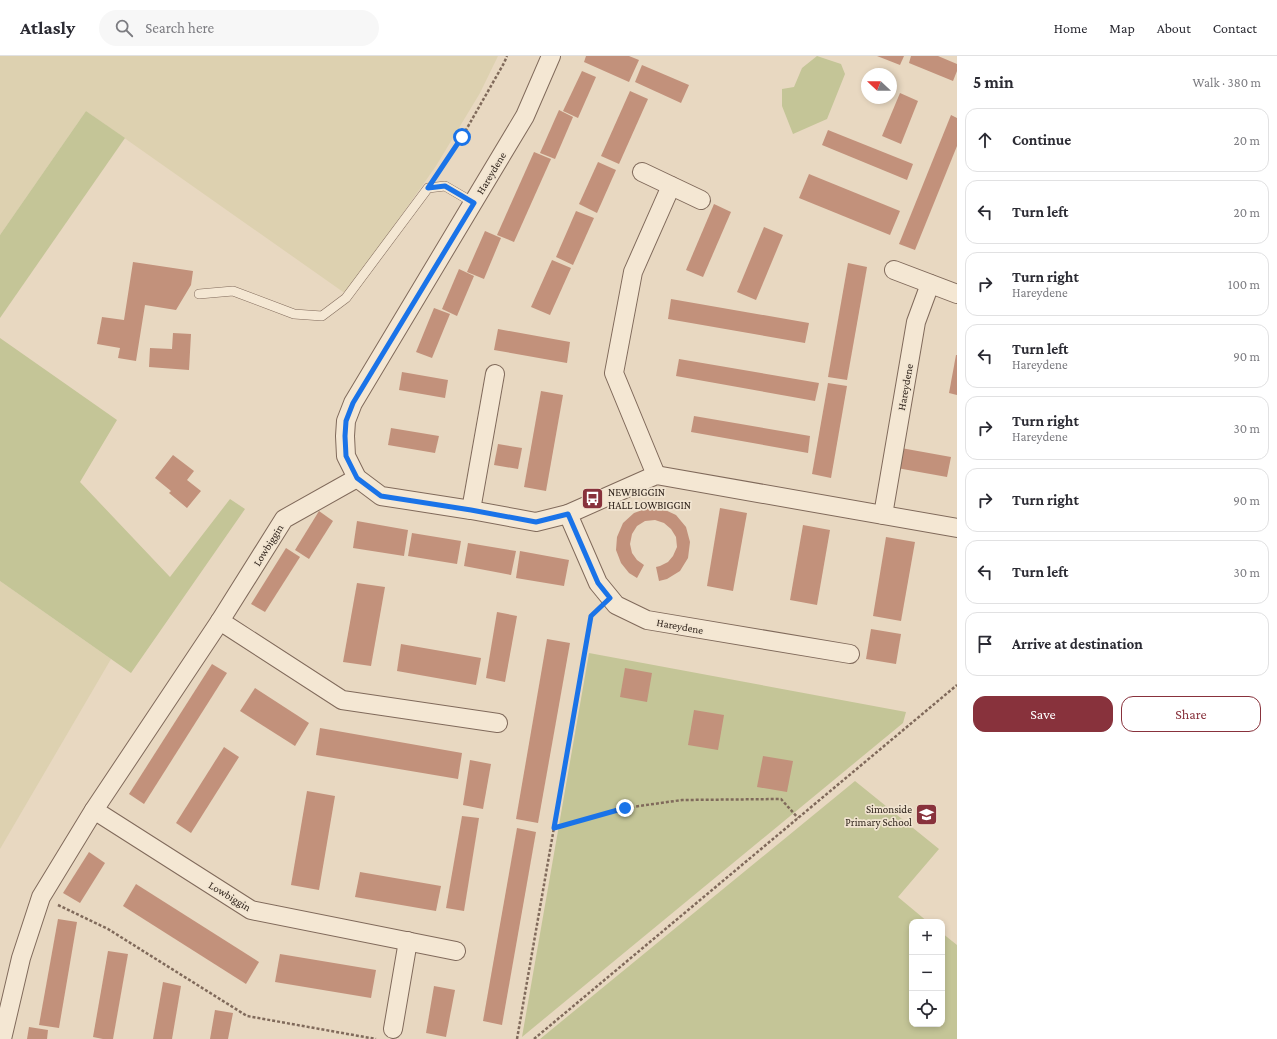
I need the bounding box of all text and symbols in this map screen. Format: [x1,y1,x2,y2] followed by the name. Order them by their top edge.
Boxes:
[99,10,379,46] search box
[20,17,75,38] text: Atlasly
[113,17,135,39] icon: search
[145,20,214,36] text: Search here
[1054,20,1087,36] text: Home
[1109,20,1135,36] text: Map
[1157,20,1191,36] text: About
[1213,20,1257,36] text: Contact
[861,68,897,104] north arrow
[973,73,1014,92] text: 5 min
[1193,75,1261,90] text: Walk · 380 m
[453,128,471,146] route start
[974,129,996,151] icon: ahead
[1012,132,1071,148] text: Continue
[1234,133,1260,148] text: 20 m
[474,150,509,197] street label: Hareydene
[974,201,996,223] icon: left
[1012,204,1068,220] text: Turn left
[1234,205,1260,220] text: 20 m
[1012,269,1079,285] text: Turn right
[974,273,996,295] icon: right
[1228,277,1260,292] text: 100 m
[1012,285,1068,300] text: Hareydene
[1012,341,1068,357] text: Turn left
[974,345,996,367] icon: left
[1233,349,1260,364] text: 90 m
[1012,357,1068,372] text: Hareydene
[895,363,916,411] street label: Hareydene
[1012,413,1079,429] text: Turn right
[974,417,996,439] icon: right
[1234,421,1260,436] text: 30 m
[1012,429,1068,444] text: Hareydene
[580,485,606,511] bus stop icon: NEWBIGGIN HALL LOWBIGGIN
[608,486,691,511] place label: NEWBIGGIN HALL LOWBIGGIN
[974,489,996,511] icon: right
[1012,492,1079,508] text: Turn right
[1233,493,1260,508] text: 90 m
[250,522,286,569] street label: Lowbiggin
[974,561,996,583] icon: left
[1012,564,1068,580] text: Turn left
[1234,565,1260,580] text: 30 m
[656,616,704,637] street label: Hareydene
[974,633,996,655] icon: arrive
[1012,636,1143,652] text: Arrive at destination
[973,696,1113,732] button: Save
[1121,696,1261,732] button: Share
[616,799,634,817] route end
[914,802,940,828] school or university icon: Simonside Primary School
[845,803,912,829] place label: Simonside Primary School
[206,879,253,914] street label: Lowbiggin
[909,919,945,1027] map controls
[909,919,945,955] button: +
[909,955,945,991] button: −
[909,991,945,1027] button: locate

